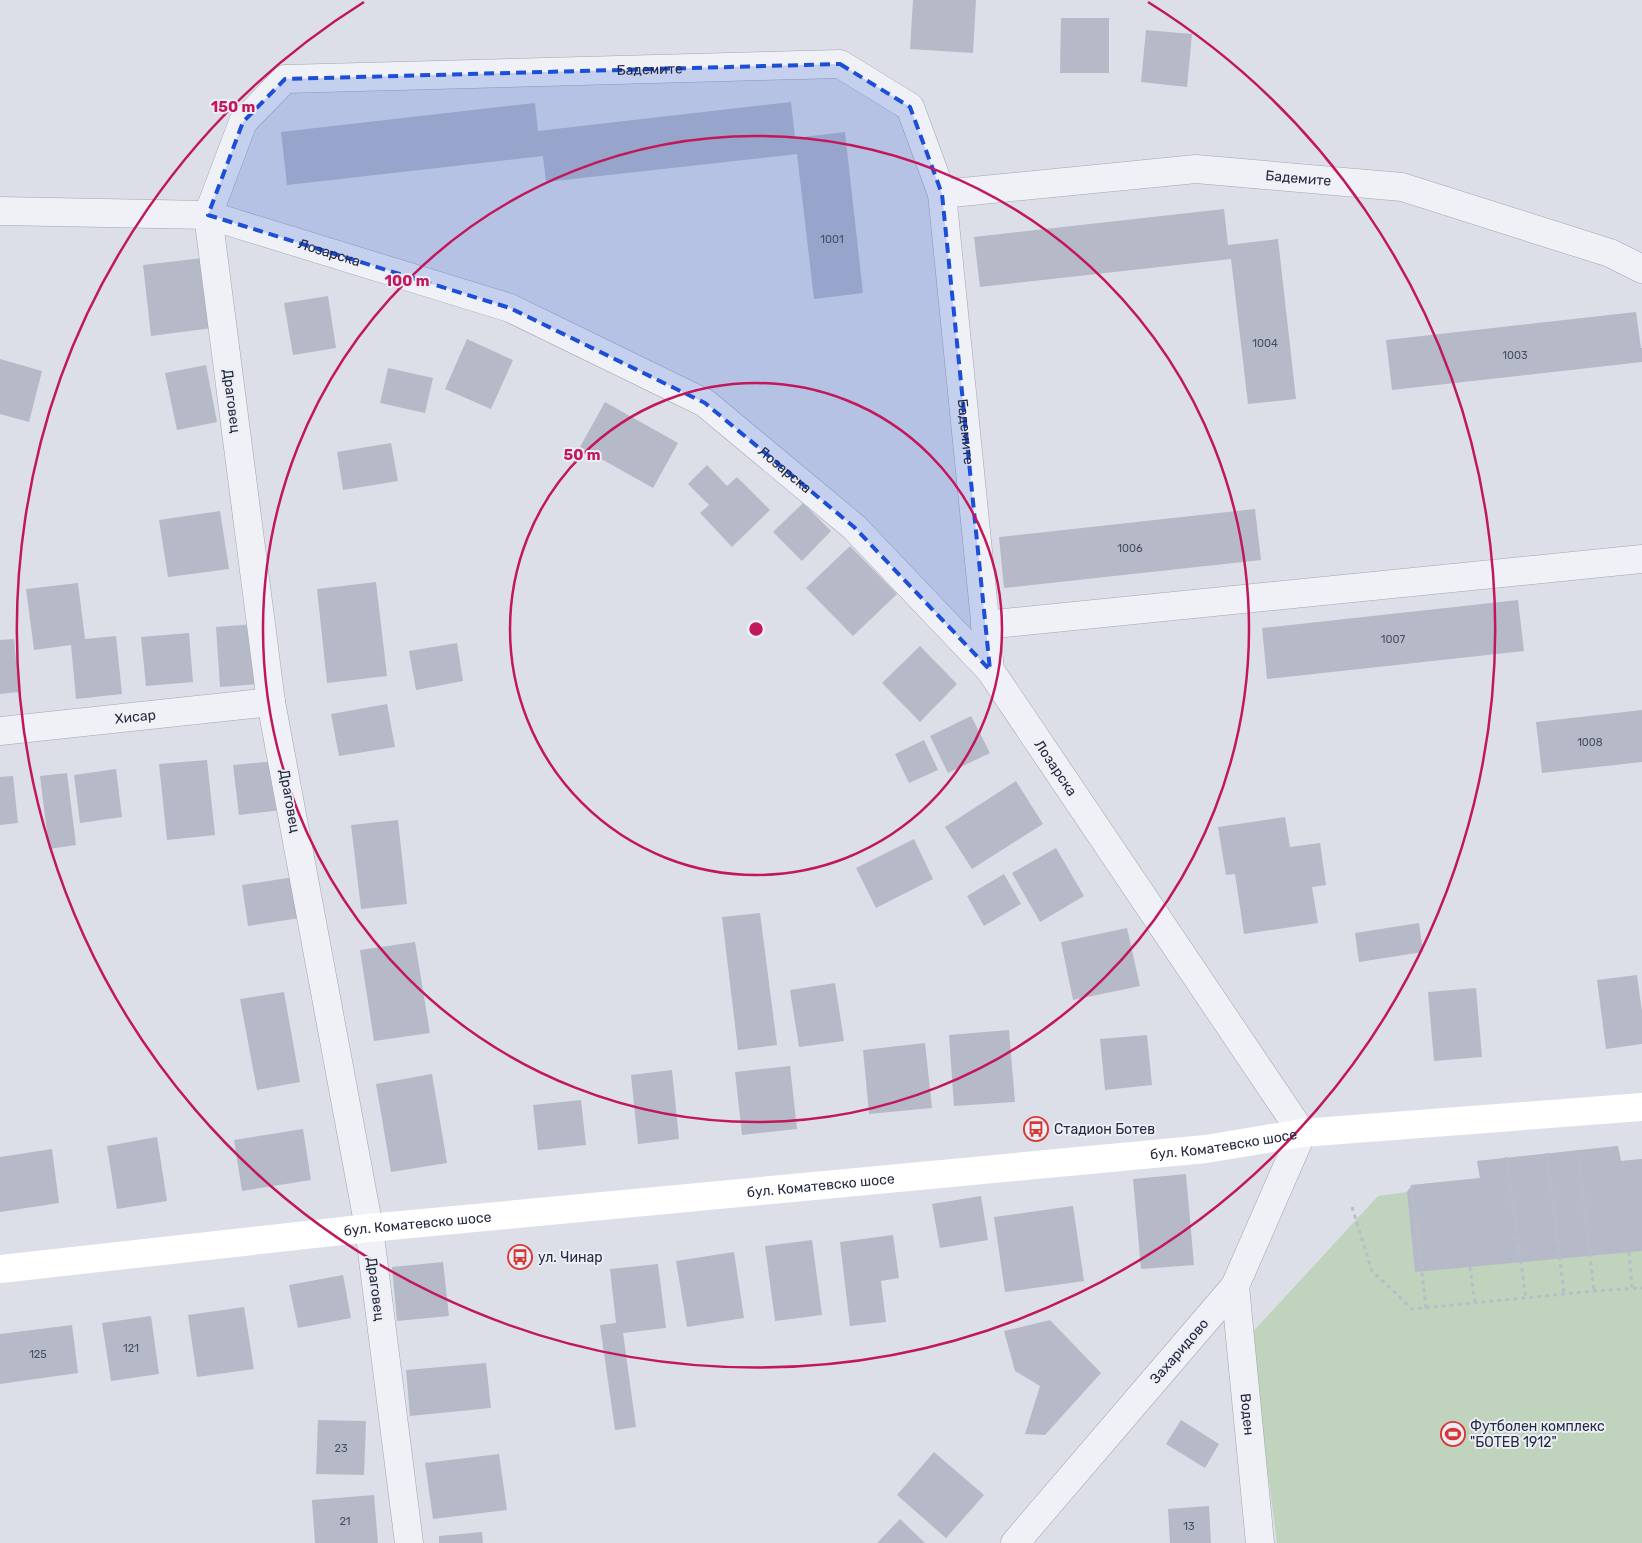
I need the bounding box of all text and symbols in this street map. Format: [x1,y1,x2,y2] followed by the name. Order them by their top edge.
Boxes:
[617,60,683,79] street label: Бадемите
[211,98,255,116] text: 150 m
[1265,167,1332,190] street label: Бадемите
[820,233,844,246] house number: 1001
[296,235,362,270] street label: Лозарска
[385,272,429,290] text: 100 m
[1252,337,1278,350] house number: 1004
[1502,349,1528,362] house number: 1003
[219,368,244,434] street label: Драговец
[954,398,977,466] street label: Бадемите
[755,443,815,497] street label: Лозарска
[564,446,600,464] text: 50 m
[1117,542,1143,555] house number: 1006
[747,620,765,638] centre of rings
[1381,633,1406,646] house number: 1007
[114,706,157,728] street label: Хисар
[1577,736,1603,749] house number: 1008
[1030,737,1080,799] street label: Лозарска
[276,768,304,835] street label: Драговец
[1023,1116,1049,1142] bus stop icon: Стадион Ботев
[1054,1121,1155,1138] place label: Стадион Ботев
[1149,1126,1299,1163] street label: бул. Коматевско шосе
[746,1170,896,1201] street label: бул. Коматевско шосе
[343,1208,492,1240] street label: бул. Коматевско шосе
[507,1244,533,1270] bus stop icon: ул. Чинар
[538,1249,603,1266] place label: ул. Чинар
[363,1256,388,1322] street label: Драговец
[1146,1315,1212,1387] street label: Захаридово
[123,1342,139,1355] house number: 121
[29,1348,47,1361] house number: 125
[1236,1393,1257,1436] street label: Воден
[1470,1418,1605,1451] place label: Футболен комплекс "БОТЕВ 1912"
[1440,1421,1466,1447] sports icon: Футболен комплекс "БОТЕВ 1912"
[334,1442,348,1455] house number: 23
[339,1515,351,1528] house number: 21
[1183,1520,1195,1533] house number: 13

